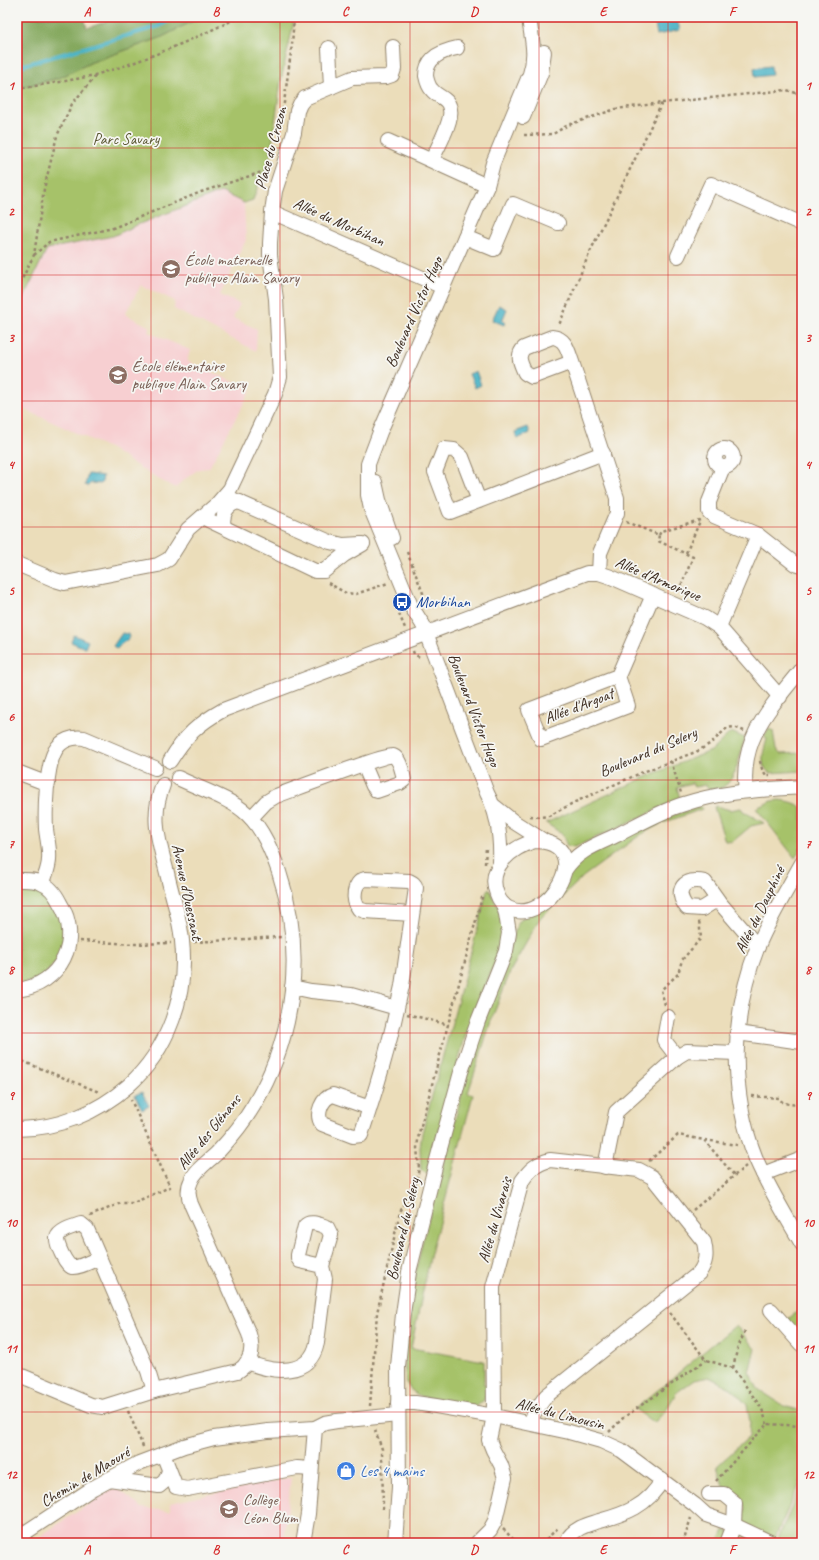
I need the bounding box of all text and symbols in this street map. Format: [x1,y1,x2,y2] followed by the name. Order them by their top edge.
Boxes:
[84,4,92,20] text: A
[213,4,221,20] text: B
[342,4,350,20] text: C
[470,4,479,20] text: D
[600,4,609,20] text: E
[729,4,738,20] text: F
[8,78,16,94] text: 1
[805,78,813,94] text: 1
[250,104,292,192] street label: Place du Crozon
[93,129,161,149] park label: Parc Savary
[290,193,388,251] street label: Allée du Morbihan
[8,204,15,220] text: 2
[805,204,812,220] text: 2
[185,250,300,288] place label: École maternelle publique Alain Savary
[381,251,448,371] street label: Boulevard Victor Hugo
[160,258,182,280] school or university icon: École maternelle publique Alain Savary
[8,330,15,346] text: 3
[805,330,812,346] text: 3
[132,356,247,394] place label: École élémentaire publique Alain Savary
[107,364,129,386] school or university icon: École élémentaire publique Alain Savary
[8,457,16,473] text: 4
[805,457,813,473] text: 4
[612,552,705,607] street label: Allée d'Armorique
[8,583,15,599] text: 5
[805,583,812,599] text: 5
[391,591,413,613] bus stop icon: Morbihan
[416,592,471,612] place label: Morbihan
[443,651,506,771] street label: Boulevard Victor Hugo
[542,683,619,728] street label: Allée d'Argoat
[8,709,15,725] text: 6
[805,709,812,725] text: 6
[596,722,701,782] street label: Boulevard du Selery
[8,836,15,852] text: 7
[805,836,812,852] text: 7
[167,842,207,944] street label: Avenue d'Ouessant
[730,861,791,957] street label: Allée du Dauphiné
[8,962,16,978] text: 8
[805,962,813,978] text: 8
[8,1088,15,1104] text: 9
[805,1088,812,1104] text: 9
[173,1089,246,1174] street label: Allée des Glénans
[382,1174,425,1282] street label: Boulevard du Selery
[473,1174,517,1265] street label: Allée du Vivarais
[5,1215,18,1231] text: 10
[802,1215,815,1231] text: 10
[5,1341,19,1357] text: 11
[802,1341,816,1357] text: 11
[514,1393,607,1435] street label: Allée du Limousin
[37,1441,136,1511] street label: Chemin de Maouré
[335,1460,357,1482] shop icon: Les 4 mains
[360,1461,426,1481] place label: Les 4 mains
[5,1467,18,1483] text: 12
[802,1467,815,1483] text: 12
[243,1490,299,1528] place label: Collège Léon Blum
[218,1498,240,1520] school or university icon: Collège Léon Blum
[84,1542,92,1558] text: A
[213,1542,221,1558] text: B
[342,1542,350,1558] text: C
[470,1542,479,1558] text: D
[600,1542,609,1558] text: E
[729,1542,738,1558] text: F

